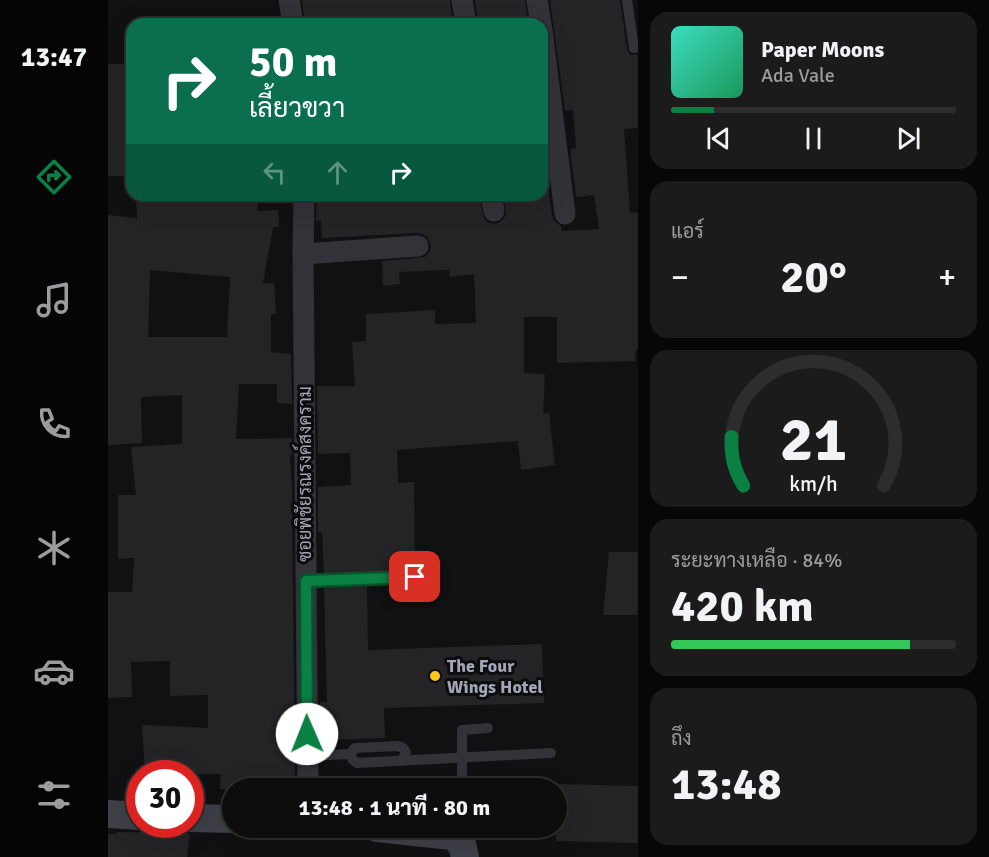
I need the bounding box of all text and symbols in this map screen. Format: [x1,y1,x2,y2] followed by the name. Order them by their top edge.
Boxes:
[761,36,884,63] text: Paper Moons
[249,37,338,88] text: 50 m
[21,41,87,74] text: 13:47
[150,42,228,120] icon: right
[761,63,835,88] text: Ada Vale
[249,92,345,125] text: เลี้ยวขวา
[702,122,735,155] icon: previous
[797,122,830,155] icon: pause
[892,122,925,155] icon: next
[33,156,75,198] icon: directions
[258,156,291,189] icon: left
[321,156,354,189] icon: ahead
[384,156,417,189] icon: right
[671,219,704,244] text: แอร์
[780,250,847,305] text: 20°
[671,257,689,298] text: −
[938,257,956,298] text: +
[33,279,75,321] icon: music
[292,386,316,562] street label: ซอยพิชัยรณรงค์สงคราม
[780,401,847,478] text: 21
[33,403,75,445] icon: phone
[789,471,838,497] text: km/h
[33,527,75,569] icon: climate
[671,548,842,573] text: ระยะทางเหลือ · 84%
[389,551,440,602] pin
[398,560,431,593] icon: arrive
[671,579,814,634] text: 420 km
[33,650,75,692] icon: car
[447,655,543,698] place label: The Four Wings Hotel
[428,669,442,683] marker: The Four Wings Hotel
[275,702,339,766] position arrow
[671,726,692,751] text: ถึง
[671,757,781,812] text: 13:48
[126,760,204,838] speed limit sign: 30
[33,774,75,816] icon: filters
[299,794,490,821] text: 13:48 · 1 นาที · 80 m

